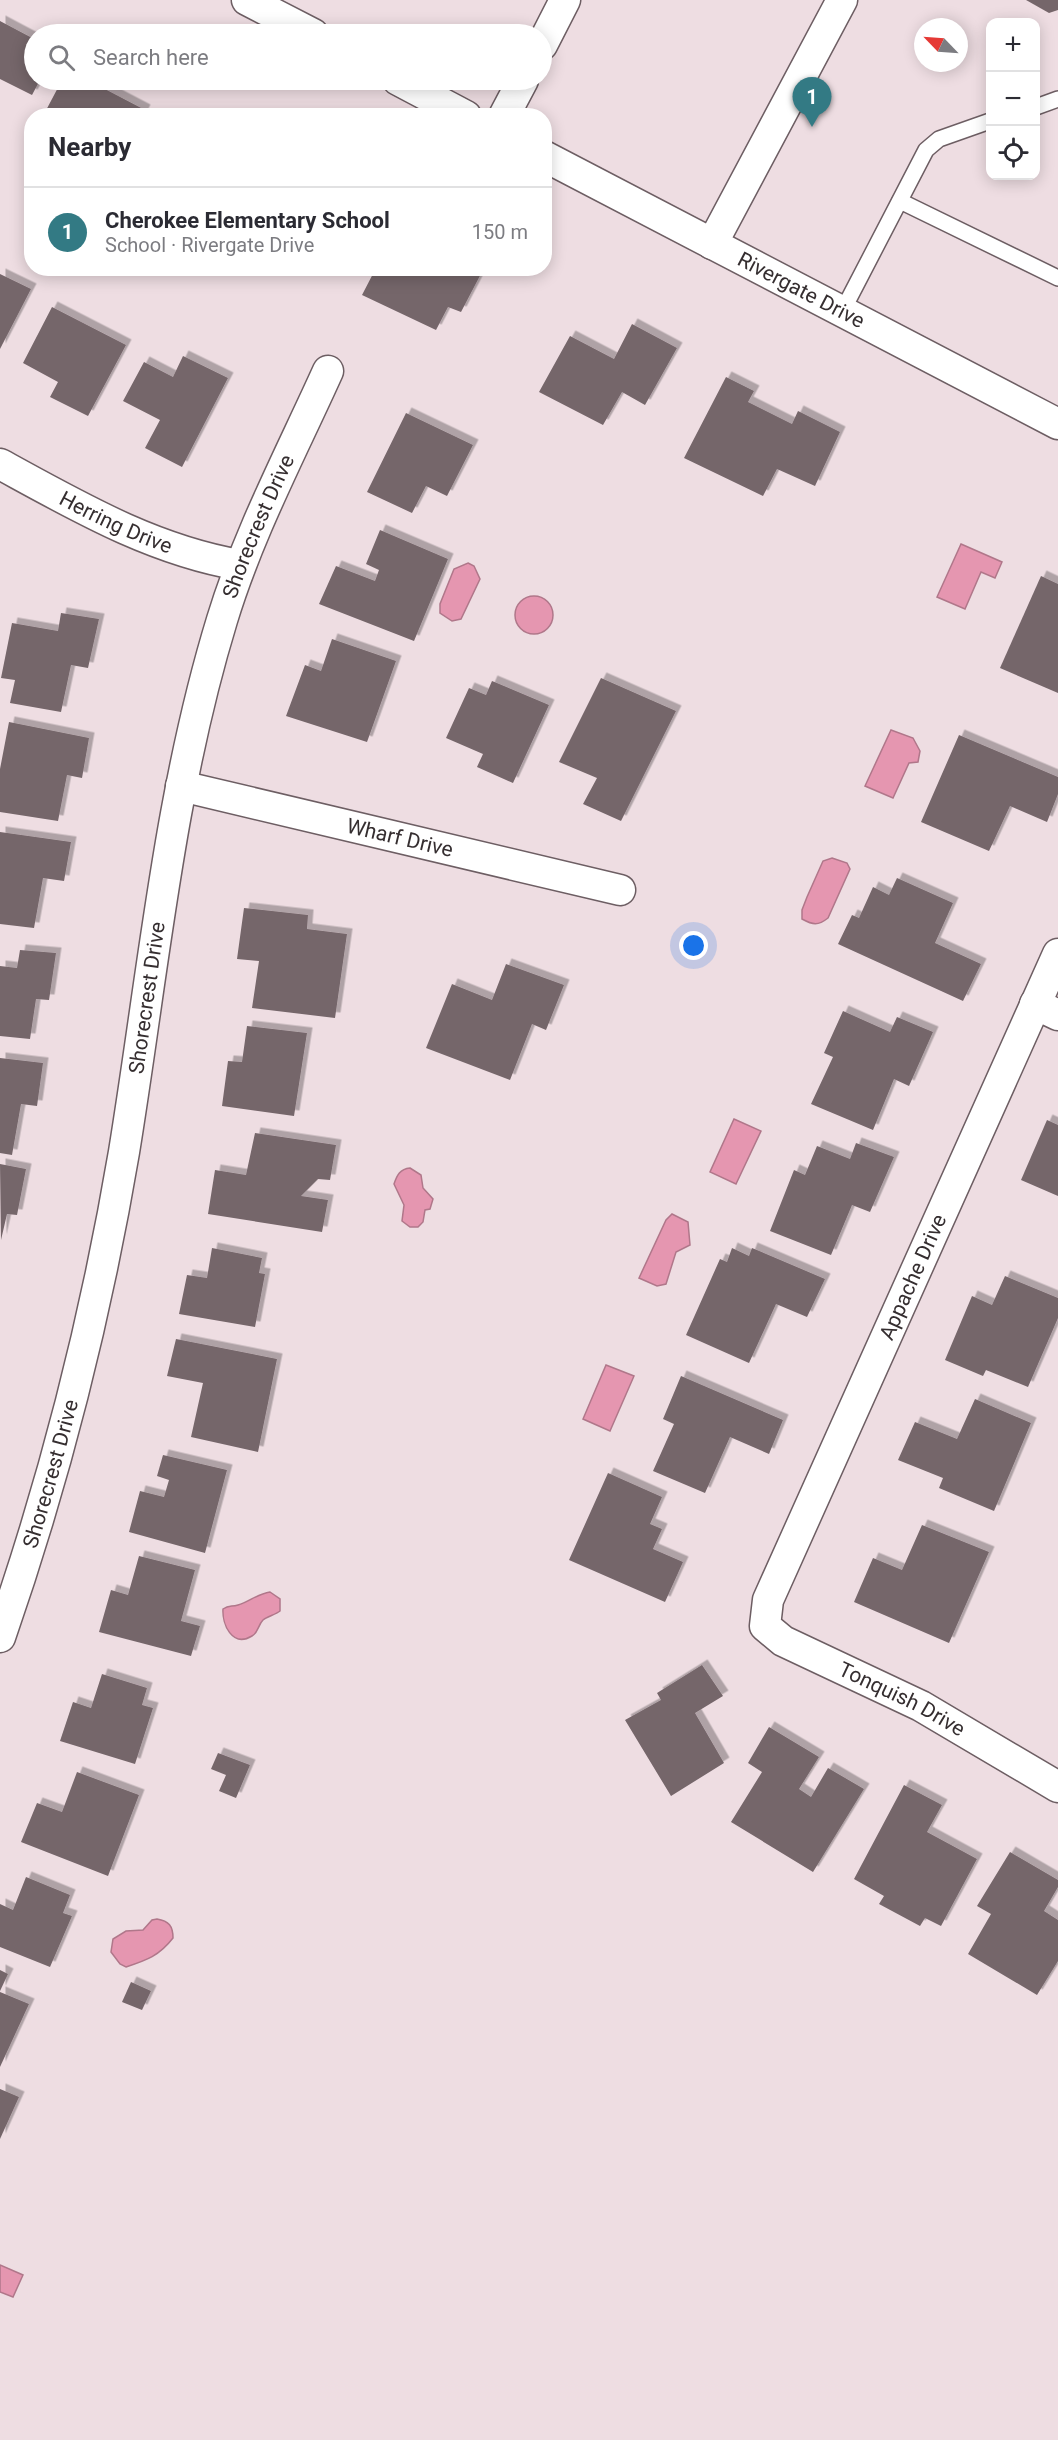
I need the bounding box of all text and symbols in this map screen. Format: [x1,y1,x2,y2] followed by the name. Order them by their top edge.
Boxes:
[914,18,968,72] north arrow
[986,18,1040,180] map controls
[986,18,1040,72] button: +
[24,24,552,90] search box
[45,41,78,74] icon: search
[93,45,209,70] text: Search here
[986,72,1040,126] button: −
[792,78,832,127] pin: 1
[986,126,1040,180] button: locate
[48,132,131,162] text: Nearby
[105,208,390,233] text: Cherokee Elementary School
[62,220,73,244] text: 1
[472,220,528,244] text: 150 m
[105,233,314,257] text: School · Rivergate Drive
[734,247,869,333] street label: Rivergate Drive
[218,451,299,601] street label: Shorecrest Drive
[55,487,175,558] street label: Herring Drive
[344,814,456,862] street label: Wharf Drive
[124,920,170,1075] street label: Shorecrest Drive
[679,931,708,960] your location
[875,1211,951,1343] street label: Appache Drive
[18,1397,83,1551] street label: Shorecrest Drive
[835,1657,969,1741] street label: Tonquish Drive

